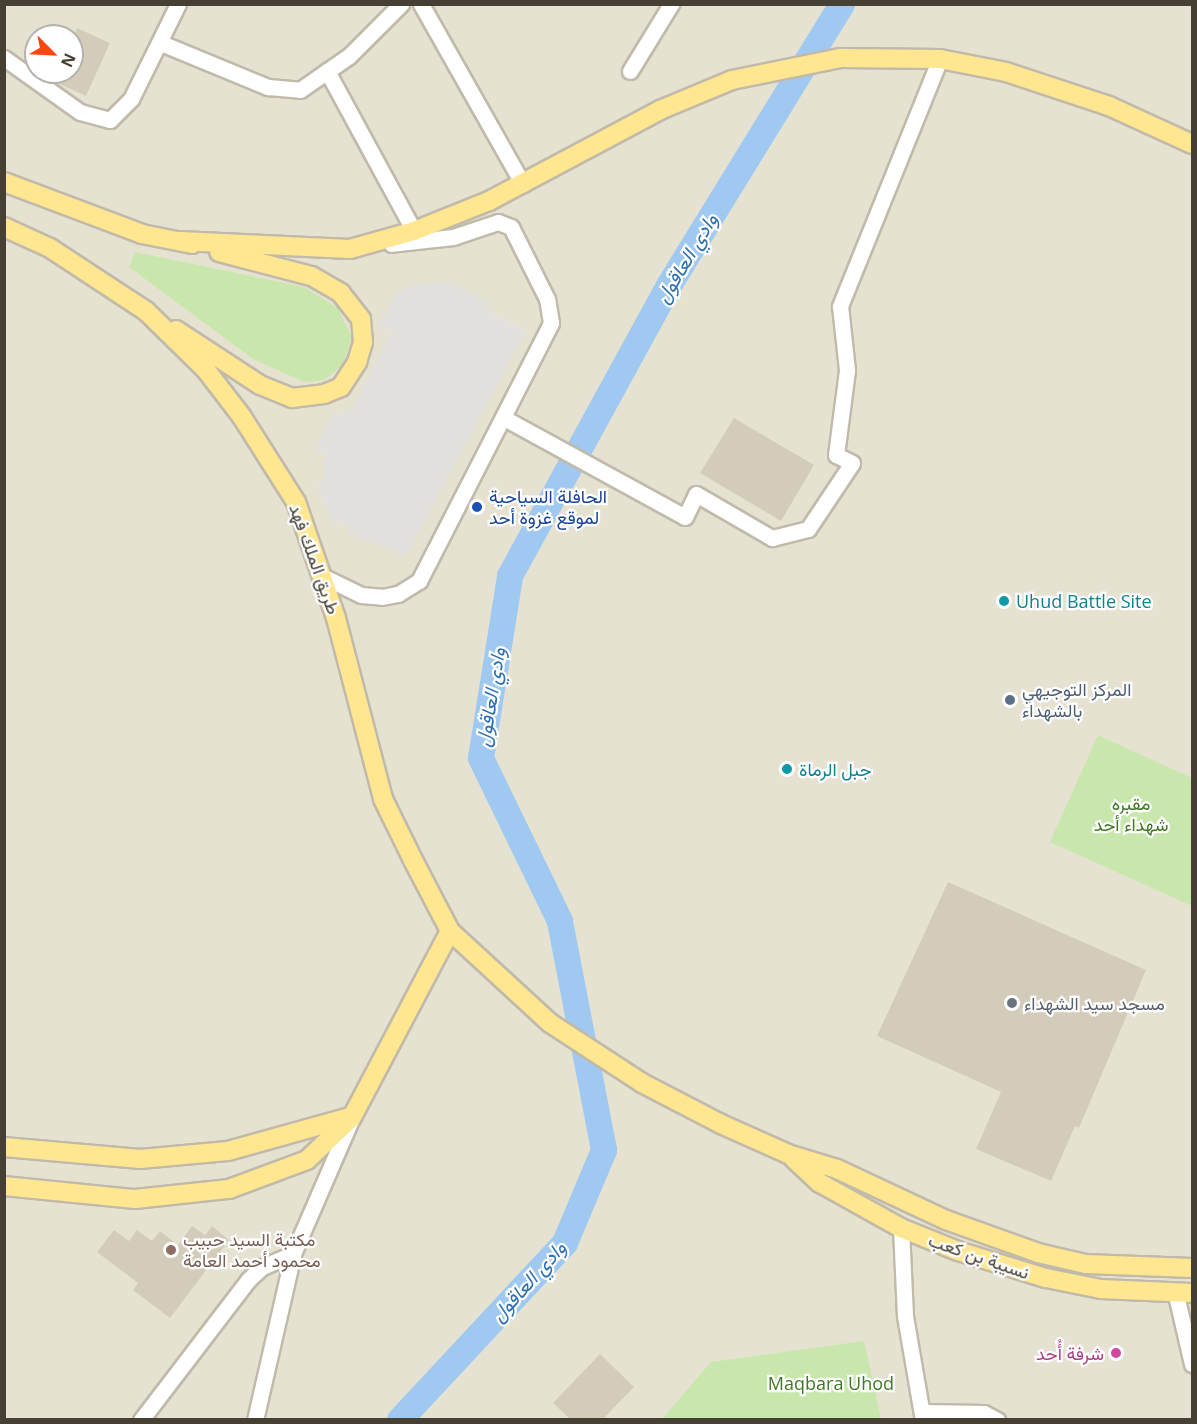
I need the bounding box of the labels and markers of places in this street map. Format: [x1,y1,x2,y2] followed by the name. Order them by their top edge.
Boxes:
[489,486,607,528] place label: الحافلة السياحية لموقع غزوة أحد
[470,500,484,514] marker: الحافلة السياحية لموقع غزوة أحد
[1016,590,1152,612] place label: Uhud Battle Site
[997,594,1011,608] marker: Uhud Battle Site
[1022,679,1131,722] place label: المركز التوجيهي بالشهداء
[1003,693,1017,707] marker: المركز التوجيهي بالشهداء
[799,758,872,780] place label: جبل الرماة
[780,762,794,776] marker: جبل الرماة
[1024,992,1165,1014] place label: مسجد سيد الشهداء
[1005,996,1019,1010] marker: مسجد سيد الشهداء
[183,1229,321,1272] place label: مكتبة السيد حبيب محمود أحمد العامة
[164,1243,178,1257] marker: مكتبة السيد حبيب محمود أحمد العامة
[1036,1342,1104,1364] place label: شرفة أُحد
[1109,1346,1123,1360] marker: شرفة أُحد

